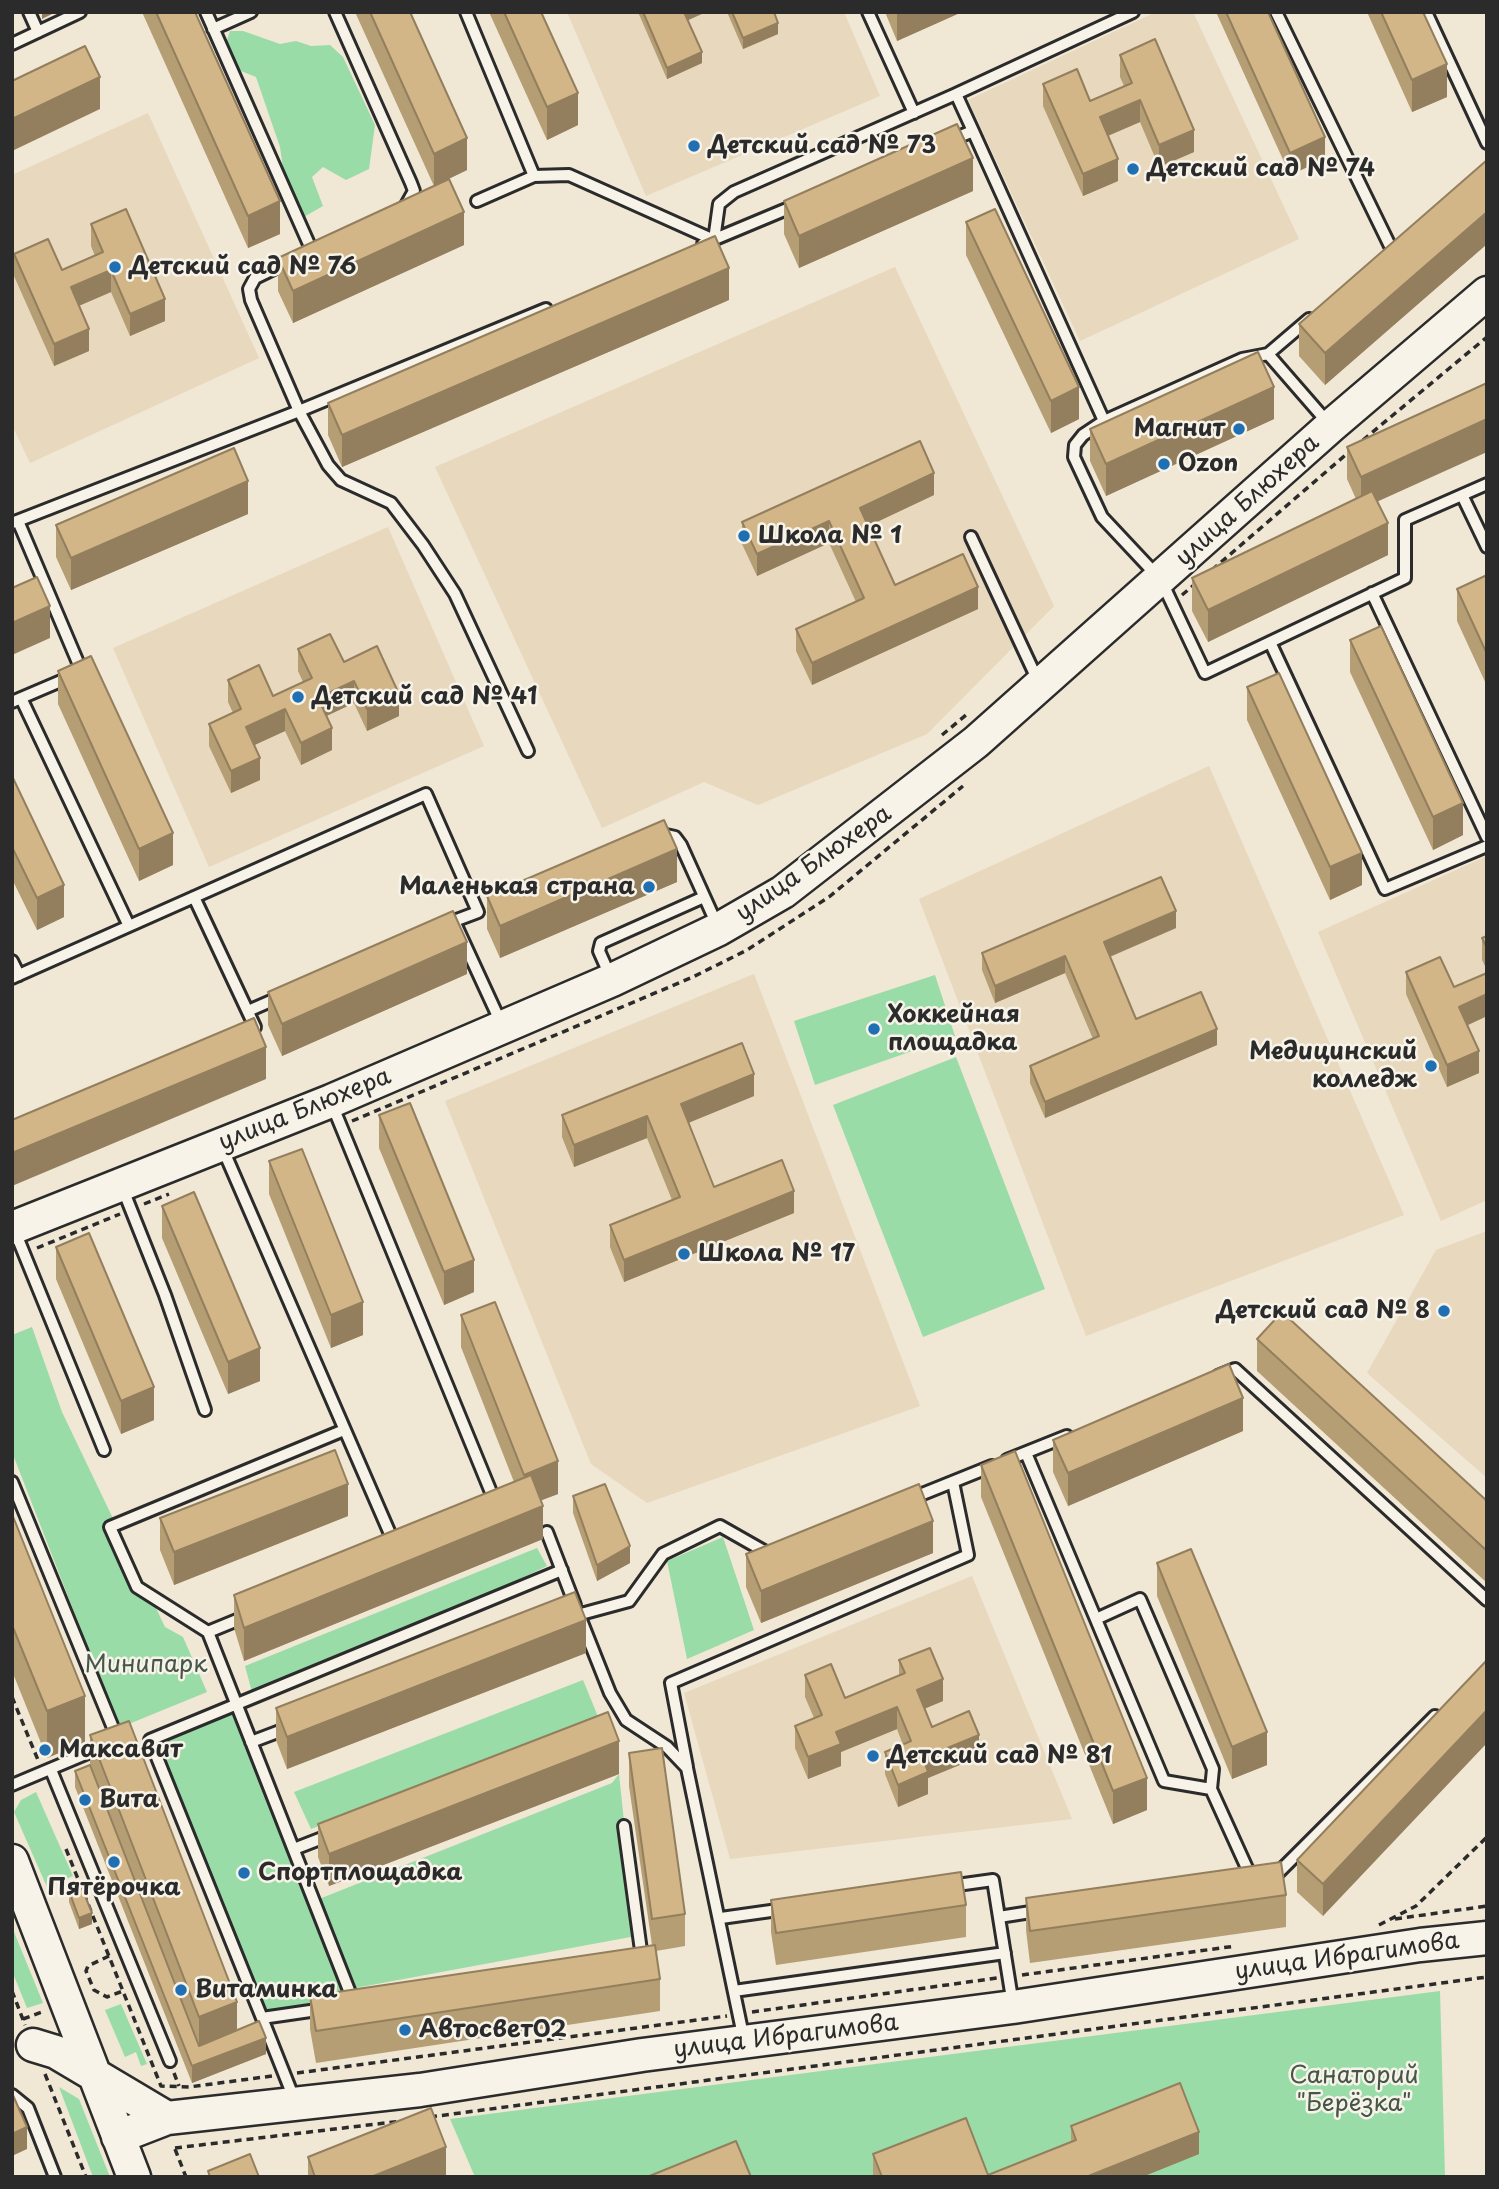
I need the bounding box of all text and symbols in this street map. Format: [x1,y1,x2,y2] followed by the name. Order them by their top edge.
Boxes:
[708,132,936,160] place label: Детский сад № 73
[686,138,702,154] marker: Детский сад № 73
[1147,155,1375,183] place label: Детский сад № 74
[1125,161,1141,177] marker: Детский сад № 74
[129,253,356,281] place label: Детский сад № 76
[107,259,123,275] marker: Детский сад № 76
[1134,415,1225,443] place label: Магнит
[1231,421,1247,437] marker: Магнит
[1170,429,1326,573] street label: улица Блюхера
[1178,450,1238,478] place label: Ozon
[1156,456,1172,472] marker: Ozon
[758,522,902,550] place label: Школа № 1
[736,528,752,544] marker: Школа № 1
[312,683,537,711] place label: Детский сад № 41
[290,689,306,705] marker: Детский сад № 41
[731,800,897,928] street label: улица Блюхера
[399,873,635,901] place label: Маленькая страна
[641,879,657,895] marker: Маленькая страна
[888,1001,1020,1057] place label: Хоккейная площадка
[866,1021,882,1037] marker: Хоккейная площадка
[1249,1038,1417,1094] place label: Медицинский колледж
[1423,1058,1439,1074] marker: Медицинский колледж
[215,1062,395,1158] street label: улица Блюхера
[698,1240,855,1268] place label: Школа № 17
[676,1246,692,1262] marker: Школа № 17
[1216,1297,1430,1325] place label: Детский сад № 8
[1436,1303,1452,1319] marker: Детский сад № 8
[85,1651,207,1679] park label: Минипарк
[59,1736,182,1764] place label: Максавит
[37,1742,53,1758] marker: Максавит
[887,1742,1112,1770] place label: Детский сад № 81
[865,1748,881,1764] marker: Детский сад № 81
[99,1786,159,1814] place label: Вита
[77,1792,93,1808] marker: Вита
[106,1854,122,1870] marker: Пятёрочка
[258,1859,462,1887] place label: Спортплощадка
[236,1865,252,1881] marker: Спортплощадка
[47,1874,181,1902] place label: Пятёрочка
[1233,1927,1461,1987] street label: улица Ибрагимова
[195,1976,338,2004] place label: Витаминка
[173,1982,189,1998] marker: Витаминка
[672,2009,900,2065] street label: улица Ибрагимова
[419,2016,567,2044] place label: Автосвет02
[397,2022,413,2038] marker: Автосвет02
[1289,2062,1419,2118] park label: Санаторий "Берёзка"

